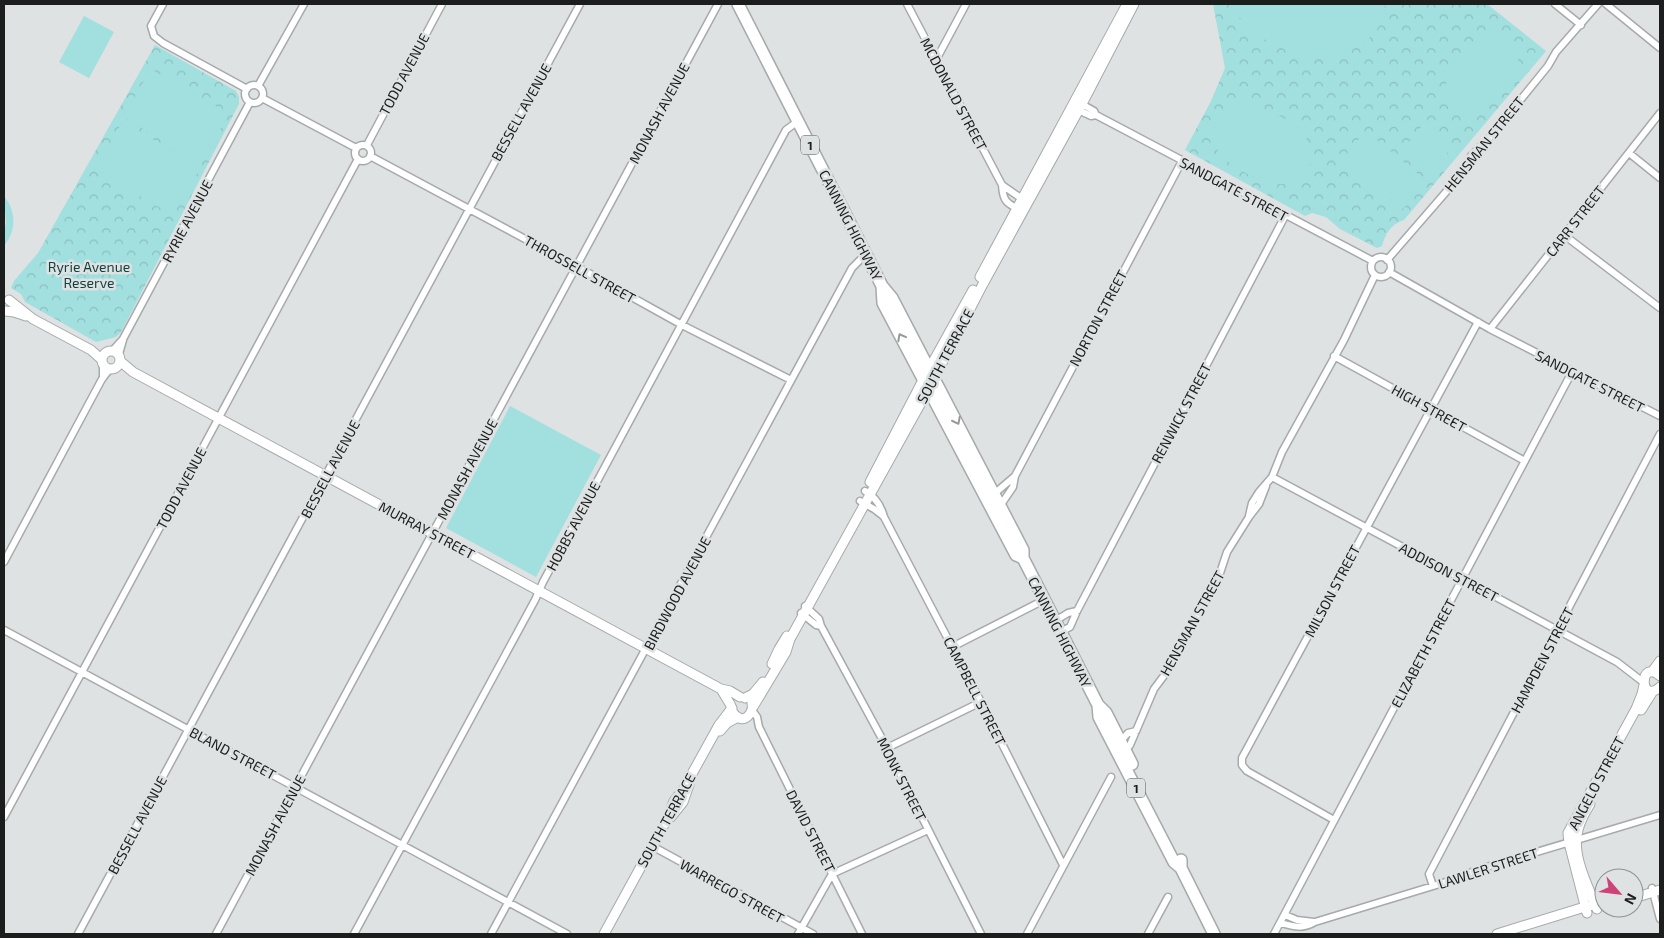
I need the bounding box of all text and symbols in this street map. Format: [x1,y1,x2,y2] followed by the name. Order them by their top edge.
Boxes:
[375,30,433,118] street label: TODD AVENUE
[917,35,991,153] street label: MCDONALD STREET
[487,60,555,164] street label: BESSELL AVENUE
[625,60,693,166] street label: MONASH AVENUE
[1440,93,1528,195] street label: HENSMAN STREET
[801,136,819,154] road number: 1
[1177,153,1291,225] street label: SANDGATE STREET
[816,167,886,283] street label: CANNING HIGHWAY
[158,177,216,265] street label: RYRIE AVENUE
[1542,182,1608,260] street label: CARR STREET
[521,231,639,307] street label: THROSSELL STREET
[48,258,130,291] park label: Ryrie Avenue Reserve
[1066,267,1130,369] street label: NORTON STREET
[913,306,977,406] street label: SOUTH TERRACE
[897,333,907,342] one-way arrow
[1533,346,1647,416] street label: SANDGATE STREET
[1147,360,1215,466] street label: RENWICK STREET
[1389,381,1469,435] street label: HIGH STREET
[433,416,501,522] street label: MONASH AVENUE
[951,416,961,425] one-way arrow
[297,417,363,521] street label: BESSELL AVENUE
[152,444,210,532] street label: TODD AVENUE
[542,478,604,573] street label: HOBBS AVENUE
[376,498,478,562] street label: MURRAY STREET
[640,533,714,653] street label: BIRDWOOD AVENUE
[1397,539,1501,605] street label: ADDISON STREET
[1301,542,1363,640] street label: MILSON STREET
[1156,568,1228,678] street label: HENSMAN STREET
[1025,574,1095,690] street label: CANNING HIGHWAY
[1387,596,1459,710] street label: ELIZABETH STREET
[1507,604,1577,716] street label: HAMPDEN STREET
[940,634,1010,748] street label: CAMPBELL STREET
[187,723,279,783] street label: BLAND STREET
[1564,733,1628,833] street label: ANGELO STREET
[874,735,930,823] street label: MONK STREET
[633,770,699,870] street label: SOUTH TERRACE
[241,772,309,878] street label: MONASH AVENUE
[104,773,170,877] street label: BESSELL AVENUE
[1127,778,1145,798] road number: 1
[783,787,839,875] street label: DAVID STREET
[1436,844,1540,892] street label: LAWLER STREET
[677,855,787,927] street label: WARREGO STREET
[1594,868,1644,918] north arrow
[1621,891,1641,908] text: N

